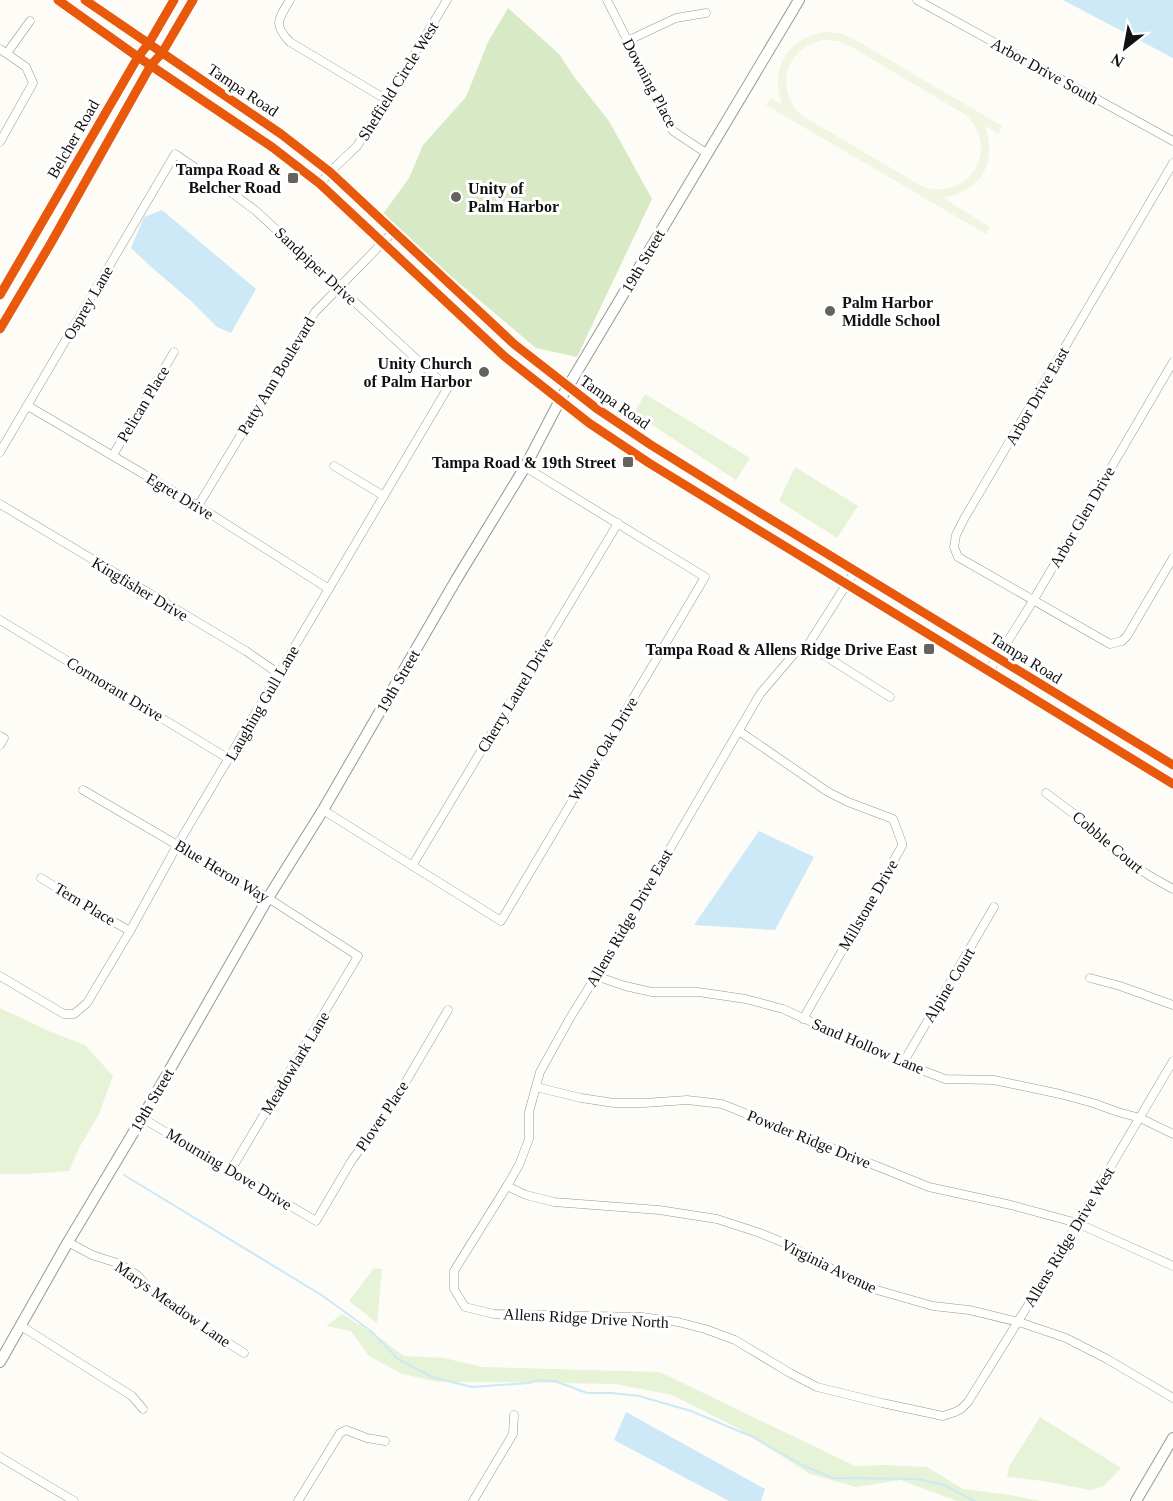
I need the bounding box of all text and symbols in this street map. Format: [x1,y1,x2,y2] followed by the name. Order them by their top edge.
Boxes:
[355,18,442,143] street label: Sheffield Circle West
[1095,18,1155,78] north arrow
[988,34,1102,108] street label: Arbor Drive South
[619,36,681,131] street label: Downing Place
[1108,50,1127,71] text: N
[204,60,281,121] street label: Tampa Road
[44,97,102,181] street label: Belcher Road
[176,161,281,196] place label: Tampa Road & Belcher Road
[286,171,300,185] marker: Tampa Road & Belcher Road
[468,180,559,215] place label: Unity of Palm Harbor
[449,190,463,204] marker: Unity of Palm Harbor
[271,224,360,309] street label: Sandpiper Drive
[618,226,668,295] street label: 19th Street
[60,263,117,343] street label: Osprey Lane
[842,294,941,329] place label: Palm Harbor Middle School
[823,304,837,318] marker: Palm Harbor Middle School
[234,314,319,438] street label: Patty Ann Boulevard
[1002,344,1072,448] street label: Arbor Drive East
[364,355,472,390] place label: Unity Church of Palm Harbor
[114,363,172,445] street label: Pelican Place
[477,365,491,379] marker: Unity Church of Palm Harbor
[576,372,653,433] street label: Tampa Road
[432,454,617,472] place label: Tampa Road & 19th Street
[621,455,635,469] marker: Tampa Road & 19th Street
[1046,463,1118,571] street label: Arbor Glen Drive
[143,469,217,523] street label: Egret Drive
[88,554,191,625] street label: Kingfisher Drive
[987,629,1065,688] street label: Tampa Road
[474,635,557,756] street label: Cherry Laurel Drive
[646,641,918,659] place label: Tampa Road & Allens Ridge Drive East
[922,642,936,656] marker: Tampa Road & Allens Ridge Drive East
[222,643,303,764] street label: Laughing Gull Lane
[373,646,423,715] street label: 19th Street
[64,653,166,725] street label: Cormorant Drive
[565,694,641,804] street label: Willow Oak Drive
[1069,808,1147,877] street label: Cobble Court
[171,836,272,907] street label: Blue Heron Way
[583,846,676,990] street label: Allens Ridge Drive East
[835,857,901,953] street label: Millstone Drive
[52,879,118,929] street label: Tern Place
[920,944,979,1026] street label: Alpine Court
[258,1009,332,1117] street label: Meadowlark Lane
[809,1015,927,1077] street label: Sand Hollow Lane
[127,1065,177,1134] street label: 19th Street
[352,1078,412,1154] street label: Plover Place
[744,1106,873,1172] street label: Powder Ridge Drive
[163,1125,295,1214] street label: Mourning Dove Drive
[1021,1164,1119,1310] street label: Allens Ridge Drive West
[778,1236,879,1297] street label: Virginia Avenue
[112,1258,234,1351] street label: Marys Meadow Lane
[503,1305,669,1332] street label: Allens Ridge Drive North

